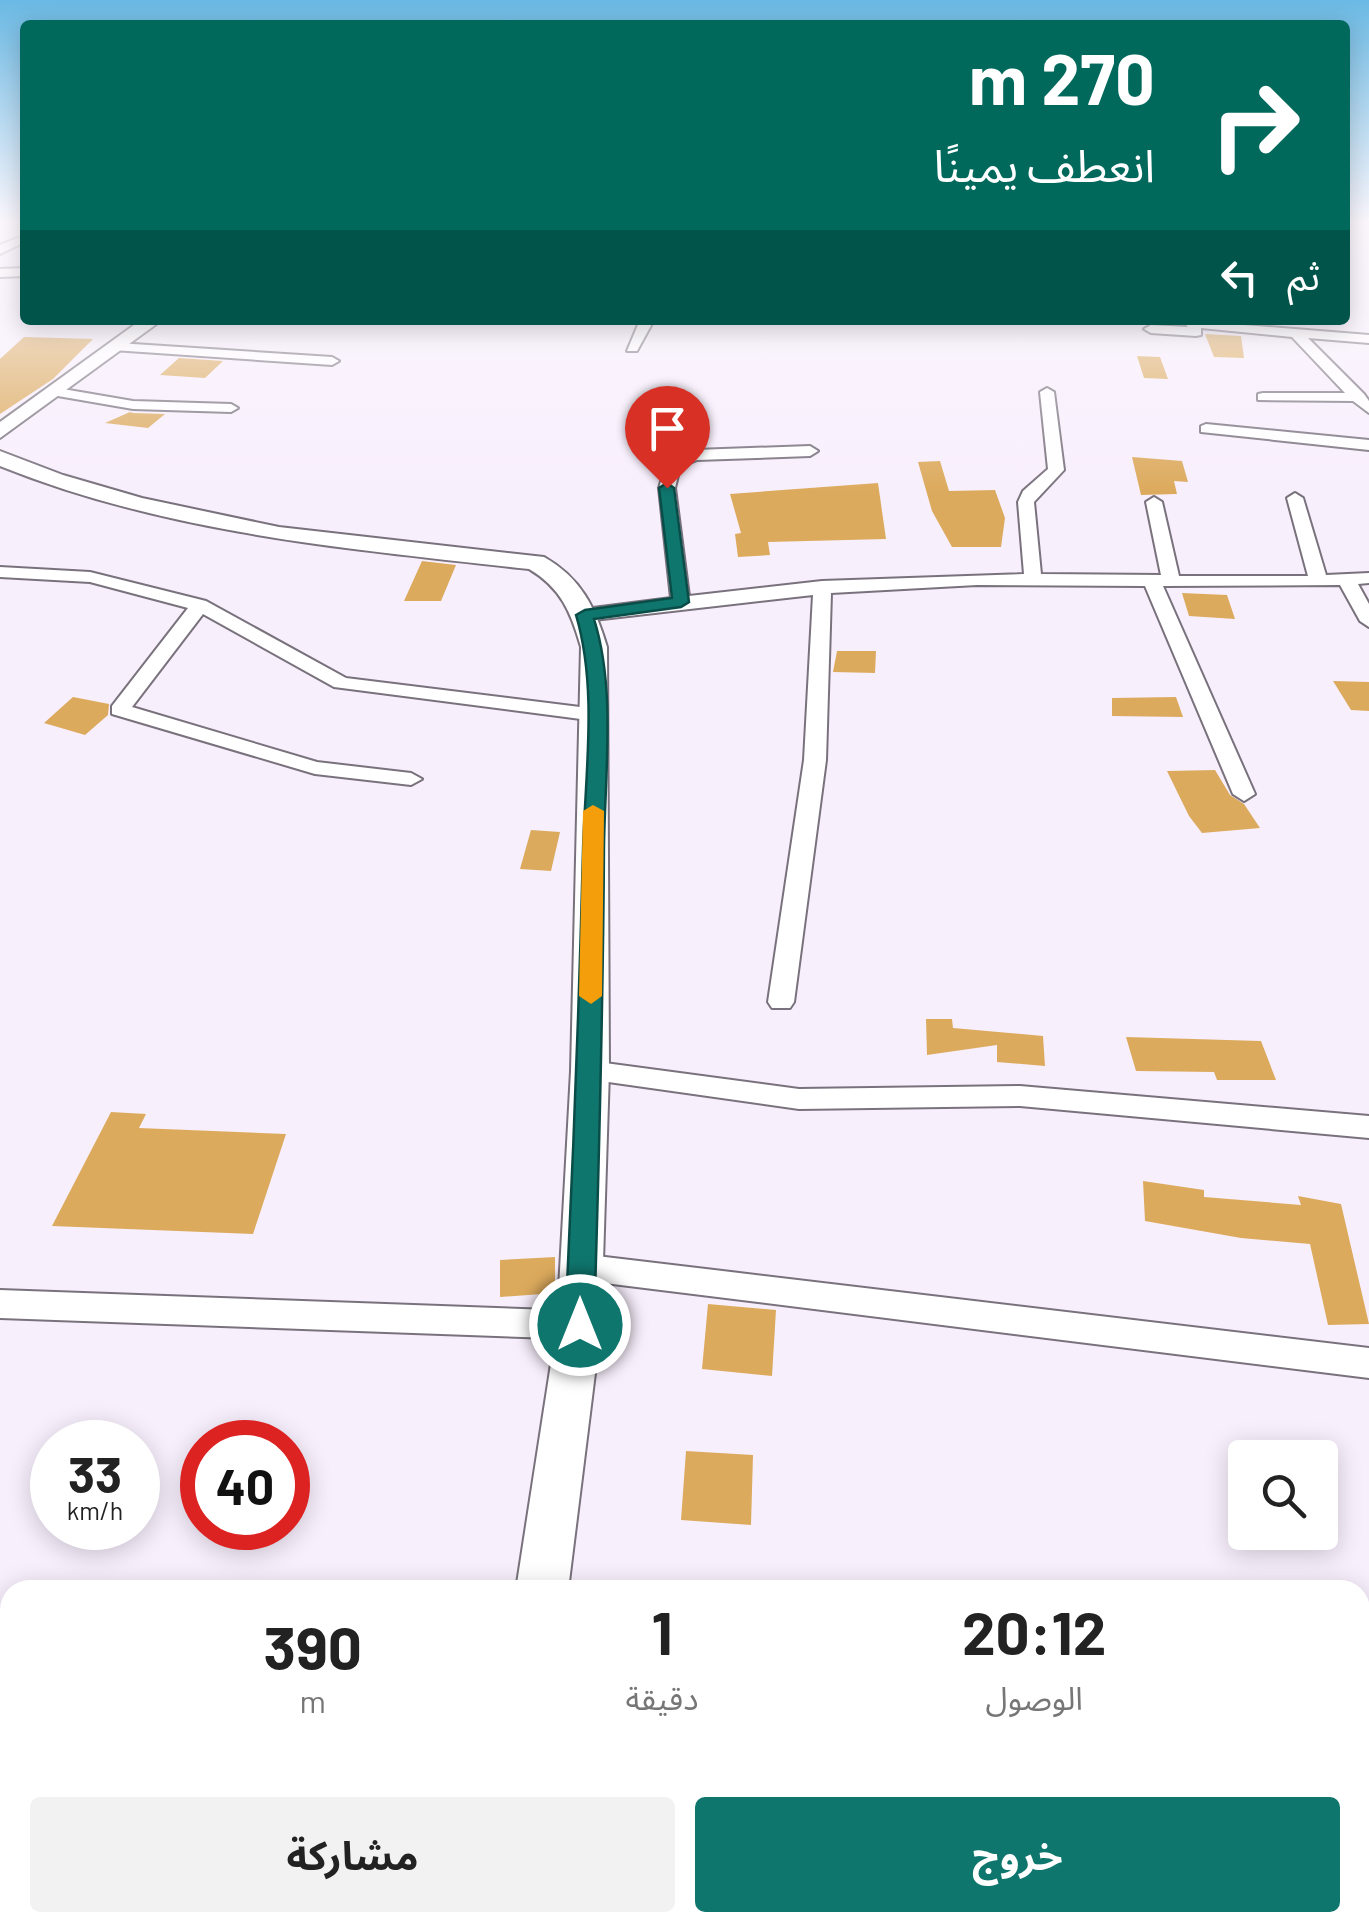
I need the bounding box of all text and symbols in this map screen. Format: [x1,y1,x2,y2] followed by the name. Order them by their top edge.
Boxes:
[969,35,1155,119] text: 270 m
[1190,60,1320,190] icon: right
[934,137,1155,191] text: انعطف يمينًا
[1212,250,1267,305] icon: left
[1287,252,1320,298] text: ثم
[625,386,710,489] pin
[640,401,695,456] icon: arrive
[528,1273,632,1377] position arrow
[180,1420,310,1550] speed limit sign: 40
[1228,1440,1338,1550] map controls
[1228,1440,1338,1550] button: search
[68,1443,122,1503] text: 33
[67,1495,123,1525] text: km/h
[651,1595,673,1667] text: 1
[962,1595,1106,1667] text: 20:12
[264,1610,362,1682] text: 390
[626,1678,698,1716] text: دقيقة
[986,1678,1083,1716] text: الوصول
[300,1681,326,1719] text: m
[30,1797,675,1912] button: مشاركة
[695,1797,1340,1912] button: خروج

